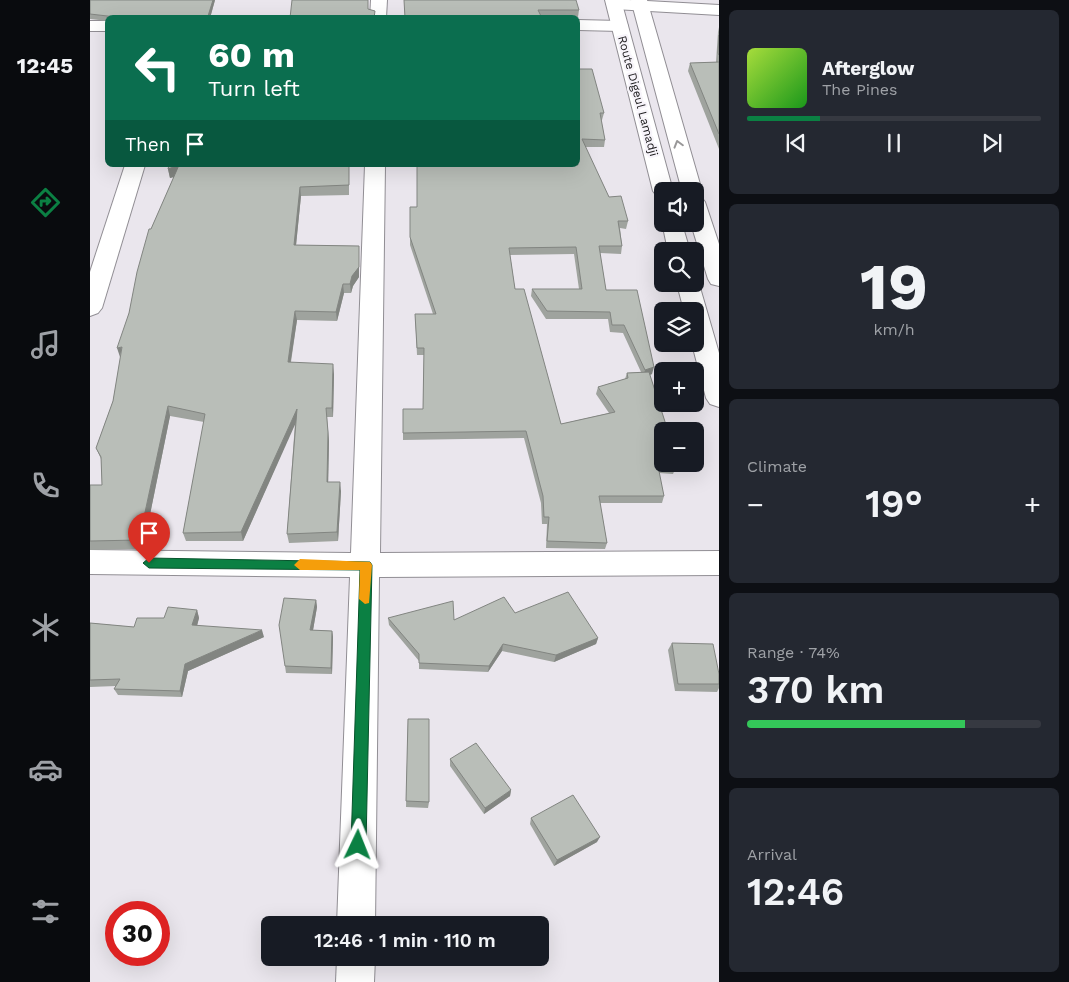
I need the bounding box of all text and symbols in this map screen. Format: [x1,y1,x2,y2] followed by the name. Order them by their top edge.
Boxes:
[208,34,295,76] text: 60 m
[615,34,661,158] street label: Route Digeul Lamadji
[125,35,190,100] icon: left
[17,53,73,78] text: 12:45
[822,57,914,80] text: Afterglow
[208,76,300,101] text: Turn left
[822,80,898,99] text: The Pines
[782,129,810,157] icon: previous
[880,129,908,157] icon: pause
[978,129,1006,157] icon: next
[181,130,209,158] icon: arrive
[125,133,171,156] text: Then
[674,141,684,149] one-way arrow
[654,182,704,472] map controls
[654,182,704,232] button: sound
[28,185,63,220] icon: directions
[654,242,704,292] button: search
[860,249,928,325] text: 19
[654,302,704,352] button: layers
[873,320,915,339] text: km/h
[28,327,63,362] icon: music
[654,362,704,412] button: +
[654,422,704,472] button: −
[747,457,807,476] text: Climate
[28,468,63,503] icon: phone
[865,482,923,526] text: 19°
[747,488,764,521] text: −
[1024,488,1041,521] text: +
[128,512,170,563] pin
[135,519,163,547] icon: arrive
[28,610,63,645] icon: climate
[747,643,840,662] text: Range · 74%
[747,668,884,712] text: 370 km
[28,752,63,787] icon: car
[331,818,383,870] position arrow
[747,845,797,864] text: Arrival
[747,870,844,914] text: 12:46
[28,894,63,929] icon: filters
[105,901,170,966] speed limit sign: 30
[314,929,496,952] text: 12:46 · 1 min · 110 m

